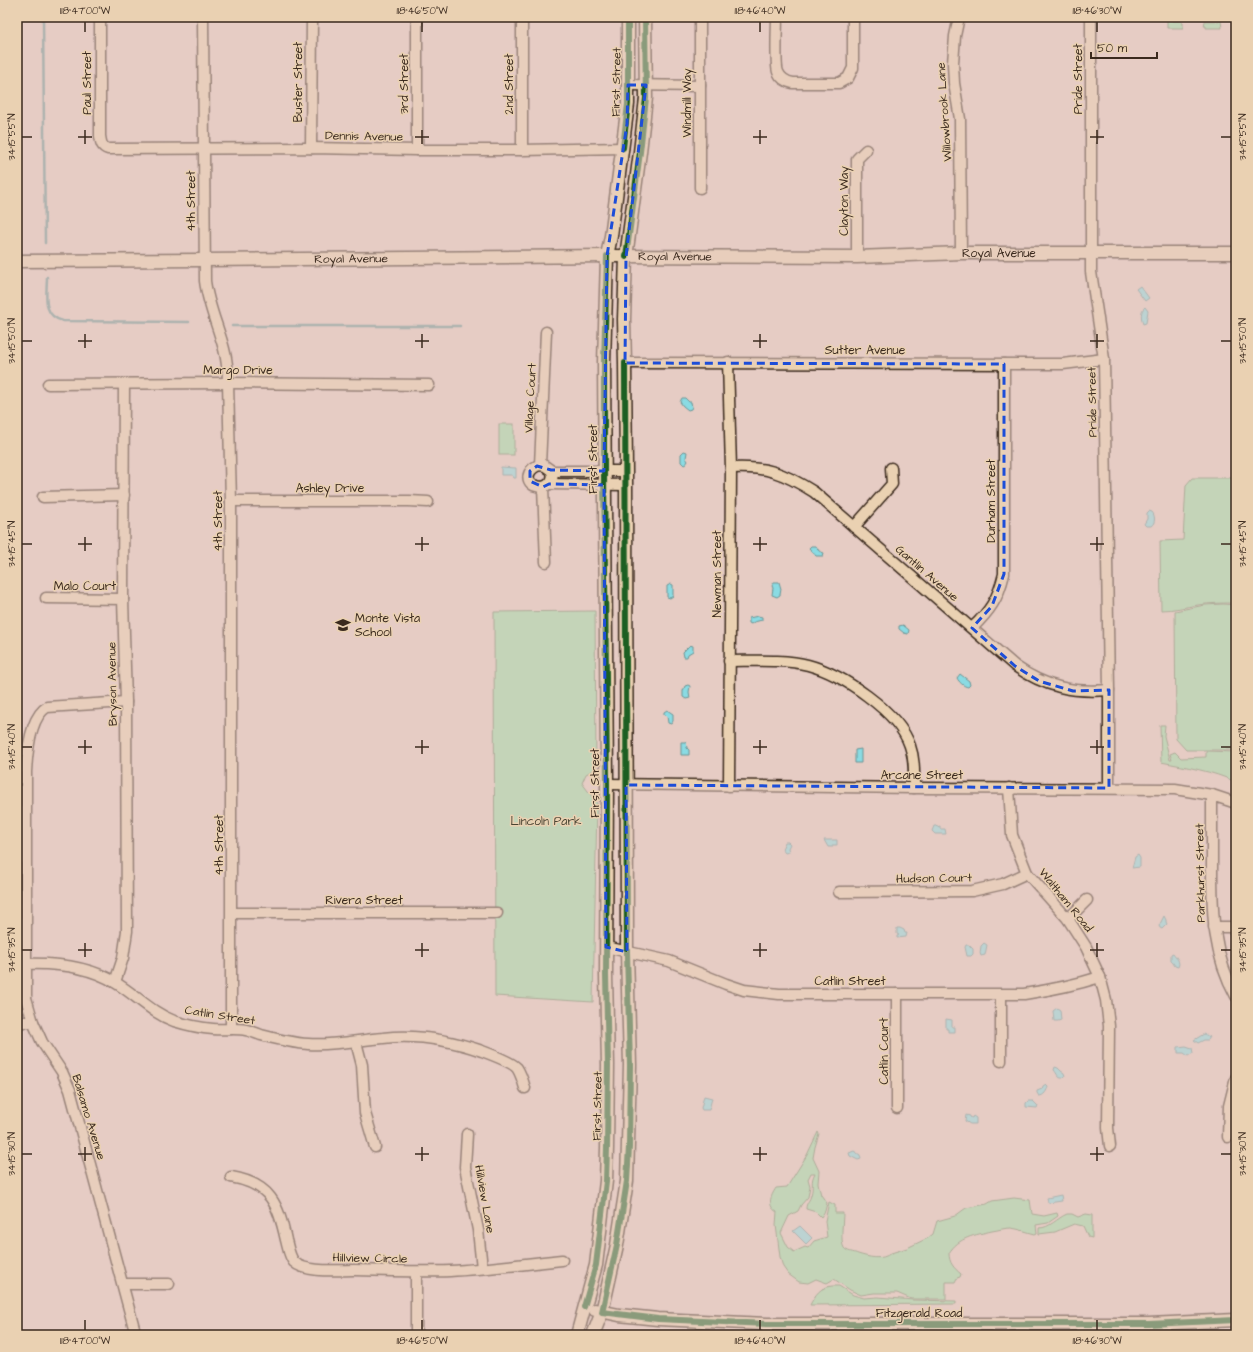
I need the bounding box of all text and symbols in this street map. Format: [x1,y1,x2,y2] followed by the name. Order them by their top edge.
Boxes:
[60,4,111,18] text: 118°47'00"W
[396,4,448,18] text: 118°46'50"W
[735,4,786,18] text: 118°46'40"W
[1072,4,1122,18] text: 118°46'30"W
[1091,34,1157,60] scale bar
[1097,40,1128,57] text: 50 m
[290,42,307,122] street label: Buster Street
[1070,44,1087,114] street label: Pride Street
[607,47,626,117] street label: First Street
[79,51,96,115] street label: Paul Street
[501,53,518,114] street label: 2nd Street
[396,54,413,114] street label: 3rd Street
[933,61,956,162] street label: Willowbrook Lane
[679,68,697,137] street label: Windmill Way
[5,114,19,160] text: 34°15'55"N
[1236,114,1250,160] text: 34°15'55"N
[325,127,404,146] street label: Dennis Avenue
[836,166,854,236] street label: Clayton Way
[183,170,200,231] street label: 4th Street
[962,245,1036,263] street label: Royal Avenue
[638,248,712,266] street label: Royal Avenue
[314,250,388,269] street label: Royal Avenue
[5,318,19,364] text: 34°15'50"N
[1236,318,1250,364] text: 34°15'50"N
[825,342,906,359] street label: Sutter Avenue
[203,362,273,380] street label: Margo Drive
[520,363,542,433] street label: Village Court
[1083,366,1102,437] street label: Pride Street
[585,424,602,494] street label: First Street
[983,459,1000,543] street label: Durham Street
[296,480,365,498] street label: Ashley Drive
[210,490,227,551] street label: 4th Street
[5,521,19,567] text: 34°15'45"N
[1236,521,1250,567] text: 34°15'45"N
[709,530,726,618] street label: Newman Street
[891,541,962,606] street label: Gantlin Avenue
[54,578,116,595] street label: Malo Court
[355,610,420,641] place label: Monte Vista School
[334,616,352,634] school or university icon: Monte Vista School
[103,641,123,726] street label: Bryson Avenue
[5,724,19,770] text: 34°15'40"N
[1236,724,1250,770] text: 34°15'40"N
[587,748,604,818] street label: First Street
[881,767,963,784] street label: Arcane Street
[511,813,582,830] park label: Lincoln Park
[211,814,228,875] street label: 4th Street
[1191,823,1210,923] street label: Parkhurst Street
[1034,865,1097,936] street label: Waltham Road
[896,869,972,888] street label: Hudson Court
[325,892,403,909] street label: Rivera Street
[5,928,19,972] text: 34°15'35"N
[1236,928,1250,972] text: 34°15'35"N
[815,973,886,990] street label: Catlin Street
[184,1002,256,1029] street label: Catlin Street
[876,1017,893,1084] street label: Catlin Court
[588,1071,607,1141] street label: First Street
[67,1072,110,1162] street label: Balsamo Avenue
[5,1132,19,1176] text: 34°15'30"N
[1236,1132,1250,1176] text: 34°15'30"N
[470,1164,499,1235] street label: Hillview Lane
[332,1249,408,1268] street label: Hillview Circle
[876,1305,962,1323] street label: Fitzgerald Road
[60,1334,111,1348] text: 118°47'00"W
[396,1334,448,1348] text: 118°46'50"W
[735,1334,786,1348] text: 118°46'40"W
[1072,1334,1122,1348] text: 118°46'30"W

